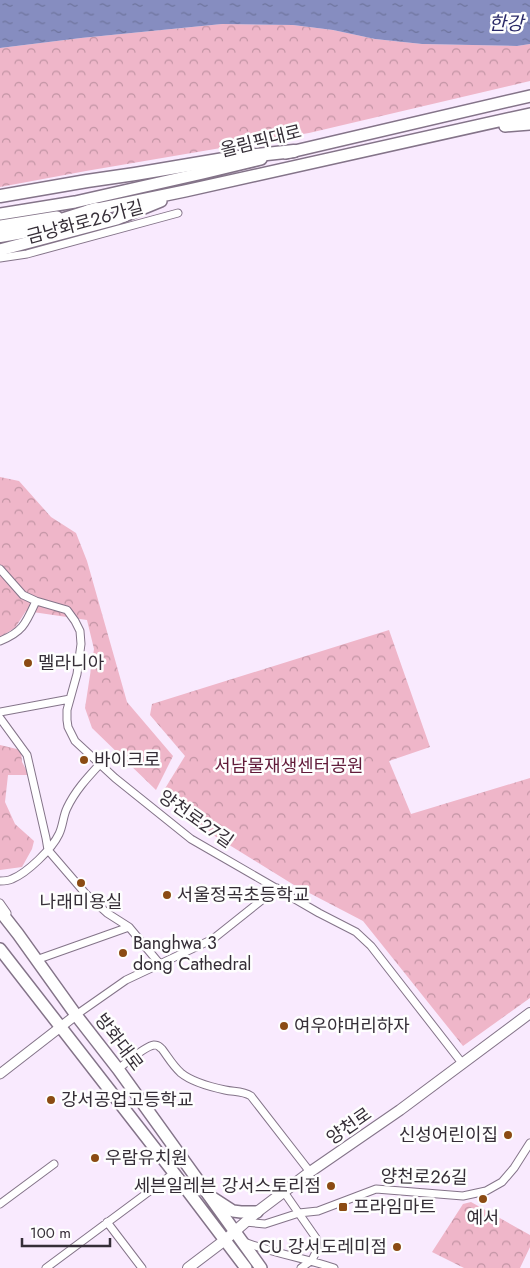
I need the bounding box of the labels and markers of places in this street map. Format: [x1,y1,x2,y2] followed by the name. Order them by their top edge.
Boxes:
[38,650,105,676] place label: 멜라니아
[22,657,34,669] marker: 멜라니아
[94,747,160,773] place label: 바이크로
[78,754,90,766] marker: 바이크로
[75,877,87,889] marker: 나래미용실
[177,882,309,908] place label: 서울정곡초등학교
[40,889,122,915] place label: 나래미용실
[161,889,173,901] marker: 서울정곡초등학교
[133,930,251,977] place label: Banghwa 3 dong Cathedral
[117,947,129,959] marker: Banghwa 3 dong Cathedral
[294,1013,410,1039] place label: 여우야머리하자
[278,1020,290,1032] marker: 여우야머리하자
[61,1087,193,1113] place label: 강서공업고등학교
[45,1094,57,1106] marker: 강서공업고등학교
[399,1122,498,1148] place label: 신성어린이집
[502,1129,514,1141] marker: 신성어린이집
[105,1145,188,1171] place label: 우람유치원
[89,1152,101,1164] marker: 우람유치원
[133,1173,321,1199] place label: 세븐일레븐 강서스토리점
[325,1180,337,1192] marker: 세븐일레븐 강서스토리점
[477,1193,489,1205] marker: 예서
[353,1194,436,1220] place label: 프라임마트
[337,1201,349,1213] marker: 프라임마트
[466,1205,500,1231] place label: 예서
[259,1234,387,1260] place label: CU 강서도레미점
[391,1241,403,1253] marker: CU 강서도레미점

